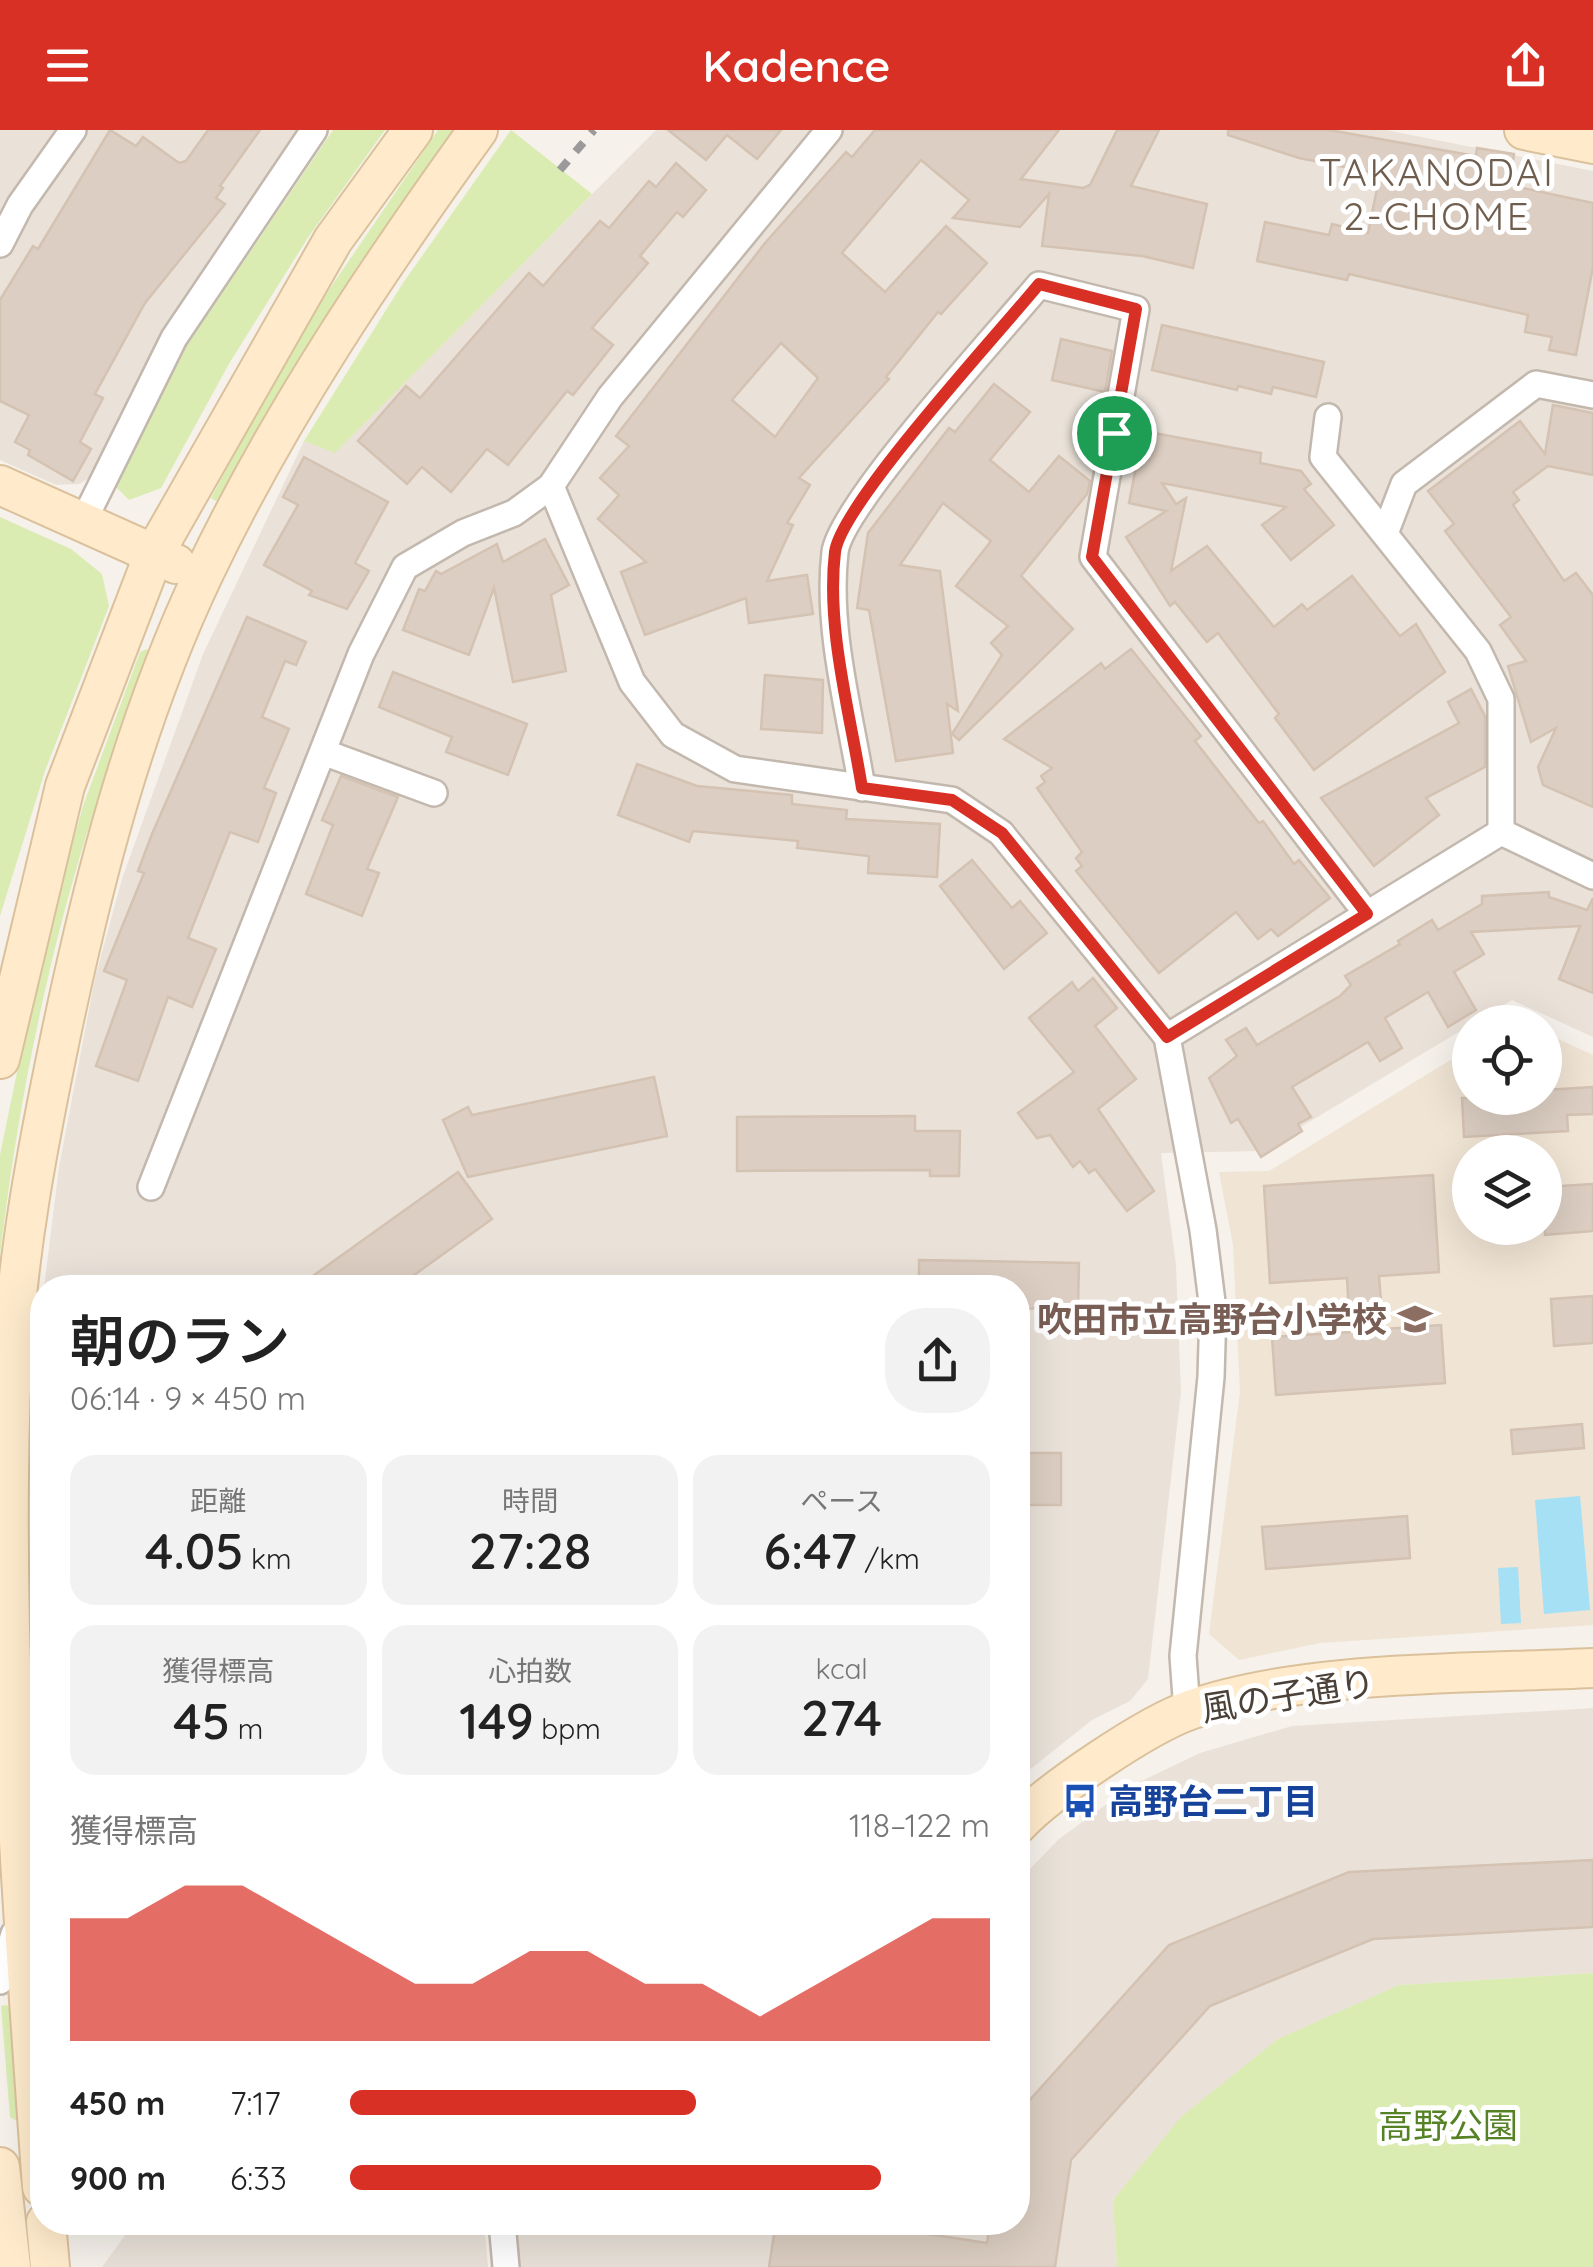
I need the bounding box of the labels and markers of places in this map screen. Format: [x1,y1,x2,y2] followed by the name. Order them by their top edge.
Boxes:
[1072,391,1157,476] pin
[1037,1297,1387,1341] place label: 吹田市立高野台小学校
[1396,1300,1434,1338] school or university icon: 吹田市立高野台小学校
[1108,1779,1318,1823] place label: 高野台二丁目
[1061,1782,1099,1820] bus stop icon: 高野台二丁目

